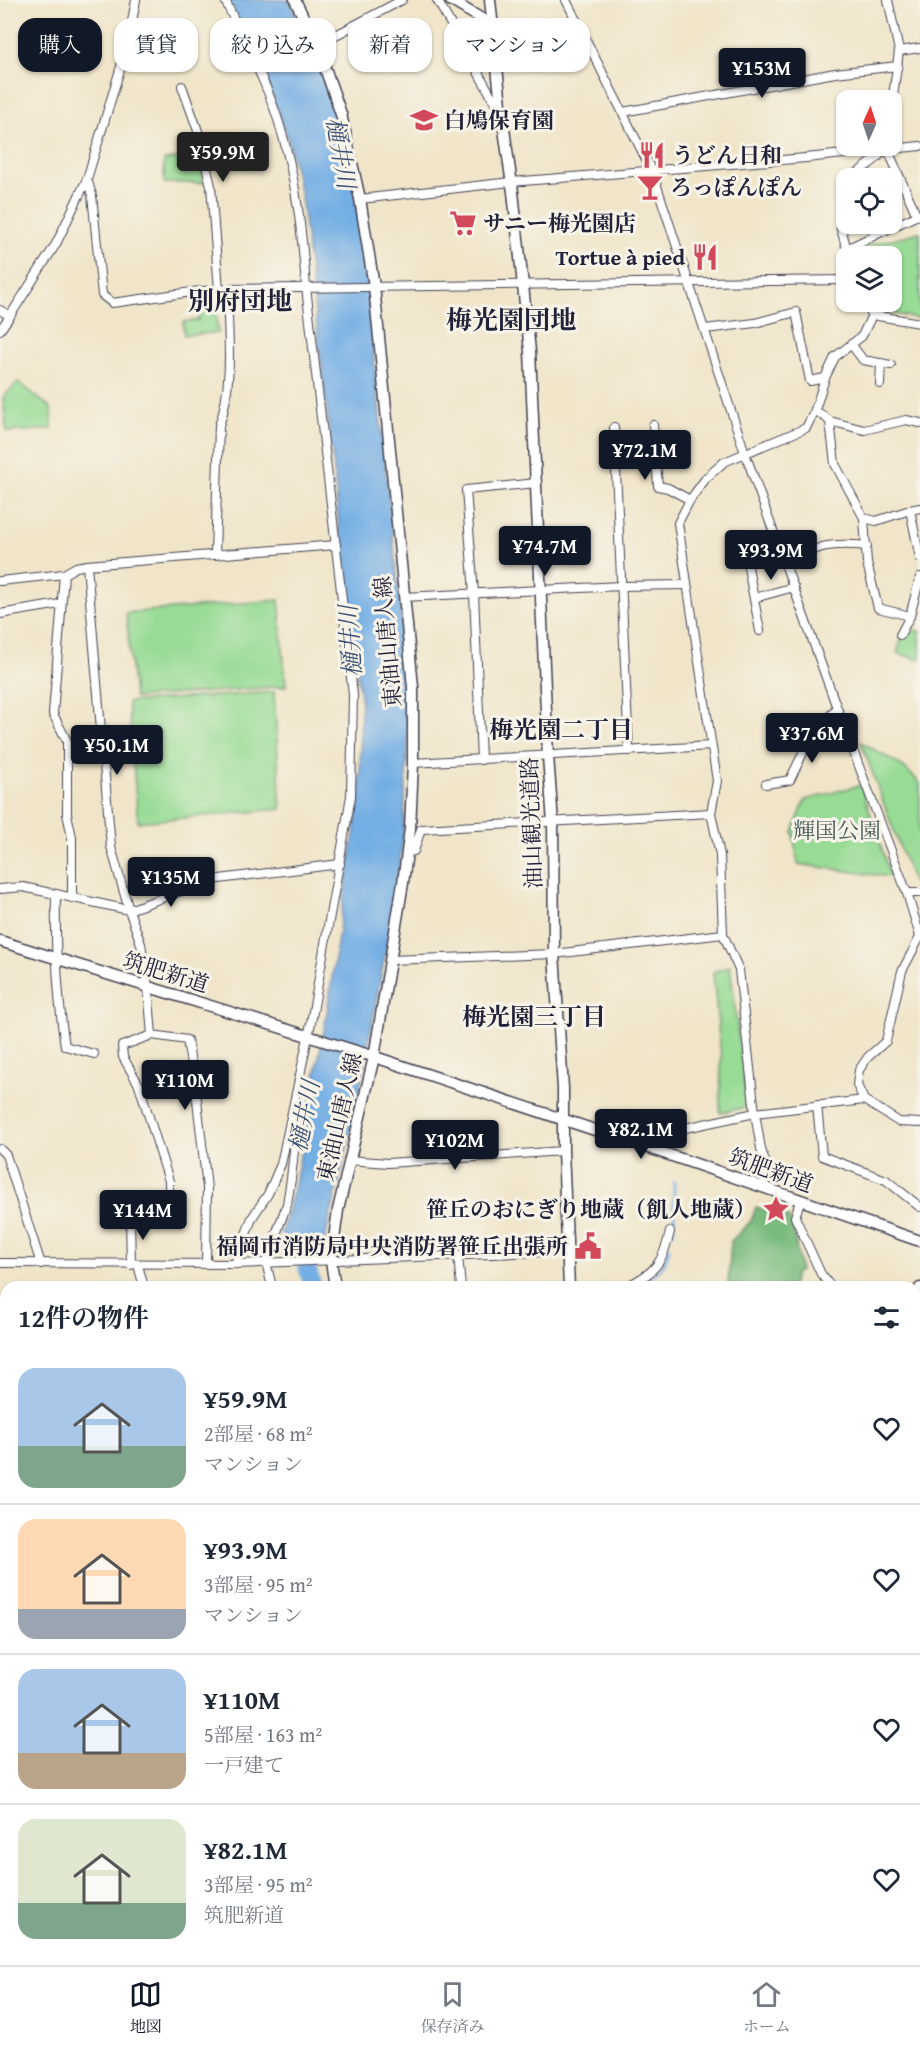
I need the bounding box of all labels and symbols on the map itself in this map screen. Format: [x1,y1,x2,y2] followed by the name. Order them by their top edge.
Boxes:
[720,48,804,99] pin: ¥153M
[836,90,902,156] north arrow
[444,104,554,136] place label: 白鳩保育園
[409,105,439,135] school or university icon: 白鳩保育園
[318,115,365,194] water label: 樋井川
[174,132,272,183] pin: ¥59.9M
[672,139,782,171] place label: うどん日和
[637,140,667,170] restaurant icon: うどん日和
[670,171,802,203] place label: ろっぽんぽん
[635,172,665,202] bar icon: ろっぽんぽん
[483,207,636,239] place label: サニー梅光園店
[448,208,478,238] supermarket icon: サニー梅光園店
[556,241,685,273] place label: Tortue à pied
[690,242,720,272] restaurant icon: Tortue à pied
[188,281,292,320] district label: 別府団地
[446,300,576,339] district label: 梅光園団地
[596,430,694,481] pin: ¥72.1M
[496,526,594,577] pin: ¥74.7M
[722,530,820,581] pin: ¥93.9M
[365,575,409,709] street label: 東油山唐人線
[330,601,370,678] water label: 樋井川
[489,712,633,747] district label: 梅光園二丁目
[763,713,861,764] pin: ¥37.6M
[68,725,166,776] pin: ¥50.1M
[513,756,549,890] street label: 油山観光道路
[793,814,881,846] park label: 輝国公園
[129,857,213,908] pin: ¥135M
[119,944,213,1000] street label: 筑肥新道
[462,999,606,1034] district label: 梅光園三丁目
[309,1049,369,1185] street label: 東油山唐人線
[143,1060,227,1111] pin: ¥110M
[280,1074,329,1155] water label: 樋井川
[592,1109,690,1160] pin: ¥82.1M
[413,1120,497,1171] pin: ¥102M
[724,1140,818,1200] street label: 筑肥新道
[101,1190,185,1241] pin: ¥144M
[426,1193,756,1225] place label: 笹丘のおにぎり地蔵（飢人地蔵）
[761,1194,791,1224] place icon: 笹丘のおにぎり地蔵（飢人地蔵）
[216,1230,568,1262] place label: 福岡市消防局中央消防署笹丘出張所
[573,1231,603,1261] public building icon: 福岡市消防局中央消防署笹丘出張所

